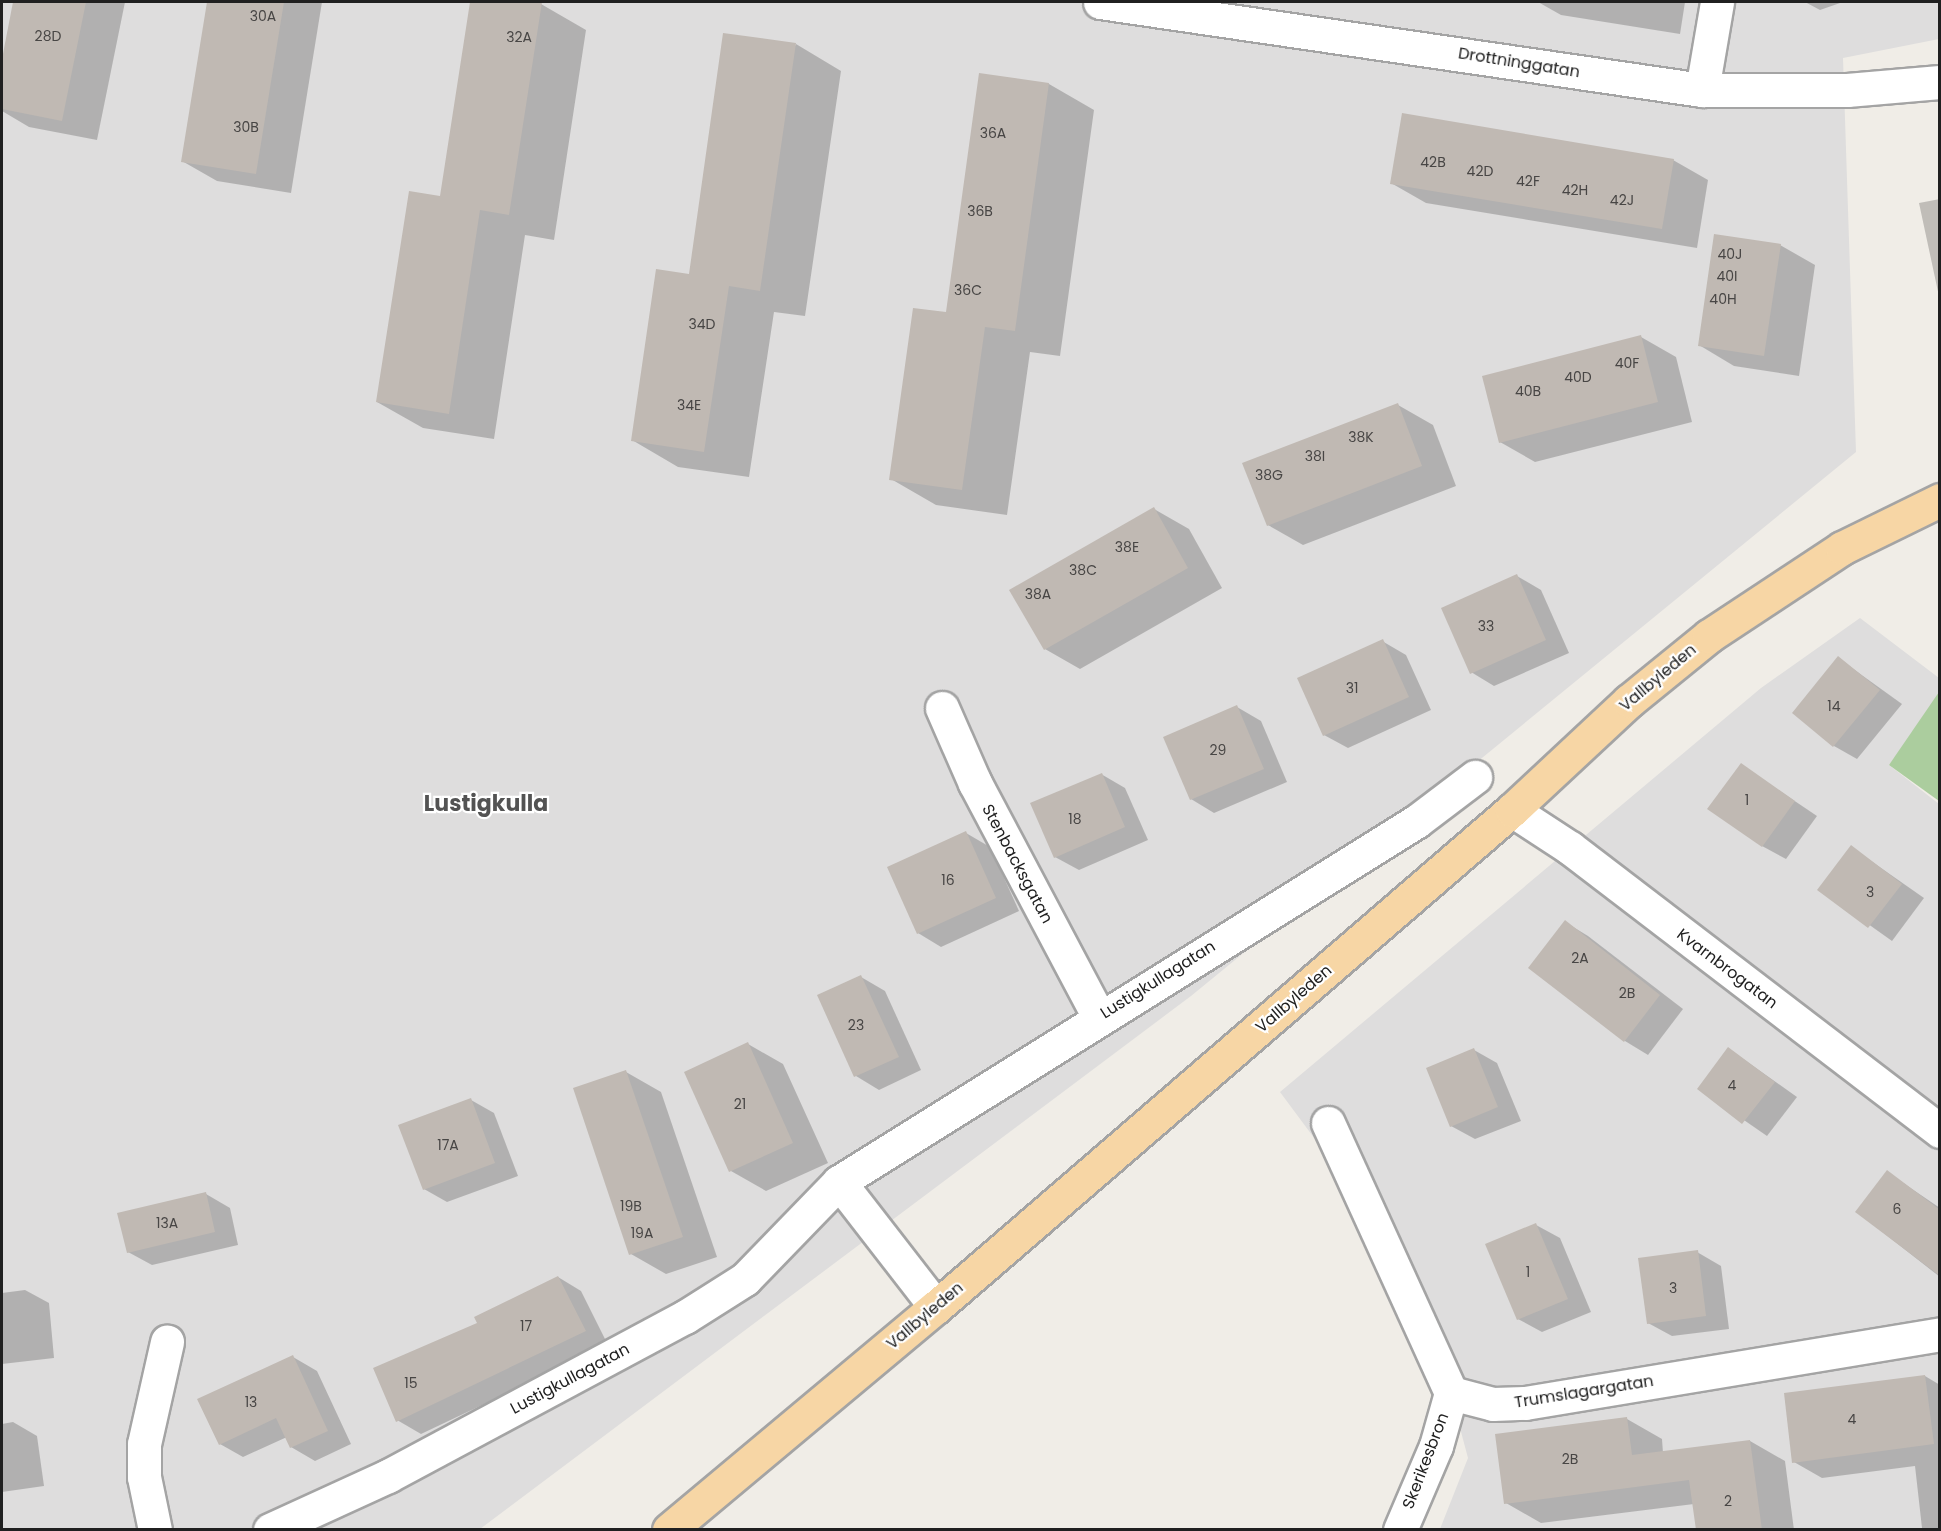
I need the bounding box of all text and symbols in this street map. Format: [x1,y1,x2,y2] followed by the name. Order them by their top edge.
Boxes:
[250,8,276,24] house number: 30A
[35,28,61,44] house number: 28D
[506,29,532,45] house number: 32A
[1457,44,1581,82] street label: Drottninggatan
[233,119,259,135] house number: 30B
[980,125,1006,141] house number: 36A
[1420,154,1446,170] house number: 42B
[1467,163,1493,179] house number: 42D
[1516,173,1540,189] house number: 42F
[1562,182,1588,198] house number: 42H
[1610,192,1634,208] house number: 42J
[967,203,993,219] house number: 36B
[1717,246,1743,262] house number: 40J
[1716,268,1738,284] house number: 40I
[954,282,982,298] house number: 36C
[1709,291,1737,307] house number: 40H
[689,316,715,332] house number: 34D
[1615,355,1639,371] house number: 40F
[1564,369,1592,385] house number: 40D
[1515,383,1541,399] house number: 40B
[677,397,701,413] house number: 34E
[1348,429,1374,445] house number: 38K
[1305,448,1325,464] house number: 38I
[1255,467,1283,483] house number: 38G
[1115,539,1139,555] house number: 38E
[1069,562,1097,578] house number: 38C
[1025,586,1051,602] house number: 38A
[1478,618,1494,634] house number: 33
[1616,640,1700,716] street label: Vallbyleden
[1346,680,1358,696] house number: 31
[1827,698,1841,714] house number: 14
[1210,742,1226,758] house number: 29
[424,791,548,817] district label: Lustigkulla
[1745,792,1749,808] house number: 1
[978,801,1056,927] street label: Stenbacksgatan
[1068,811,1082,827] house number: 18
[941,872,955,888] house number: 16
[1866,884,1874,900] house number: 3
[1673,925,1781,1013] street label: Kvarnbrogatan
[1097,937,1219,1023] street label: Lustigkullagatan
[1571,950,1589,966] house number: 2A
[1252,961,1336,1037] street label: Vallbyleden
[1619,985,1635,1001] house number: 2B
[848,1017,864,1033] house number: 23
[1728,1077,1736,1093] house number: 4
[734,1096,746,1112] house number: 21
[437,1137,459,1153] house number: 17A
[620,1198,642,1214] house number: 19B
[1893,1201,1901,1217] house number: 6
[156,1215,178,1231] house number: 13A
[631,1225,653,1241] house number: 19A
[1526,1264,1530,1280] house number: 1
[883,1278,967,1354] street label: Vallbyleden
[1669,1280,1677,1296] house number: 3
[520,1318,532,1334] house number: 17
[507,1340,633,1418] street label: Lustigkullagatan
[1513,1372,1655,1412] street label: Trumslagargatan
[404,1375,418,1391] house number: 15
[245,1394,257,1410] house number: 13
[1399,1410,1453,1512] street label: Skerikesbron
[1848,1411,1856,1427] house number: 4
[1562,1451,1578,1467] house number: 2B
[1724,1493,1732,1509] house number: 2

